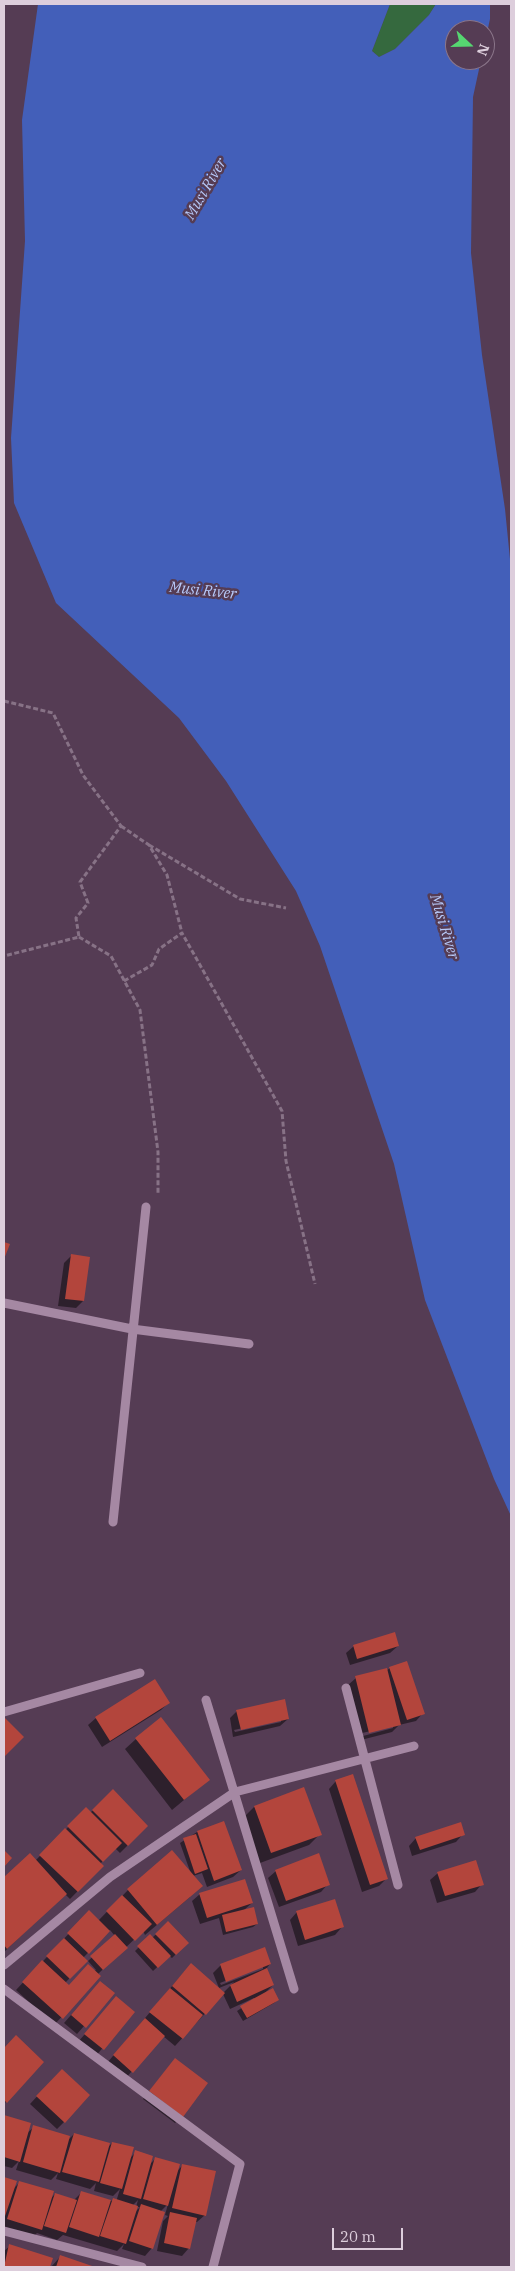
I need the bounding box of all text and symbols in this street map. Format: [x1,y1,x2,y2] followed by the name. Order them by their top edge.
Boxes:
[445,20,495,70] north arrow
[473,42,493,58] text: N
[181,155,231,223] water label: Musi River
[168,579,238,603] water label: Musi River
[426,892,462,962] water label: Musi River
[335,2218,406,2250] scale bar
[340,2227,376,2246] text: 20 m

